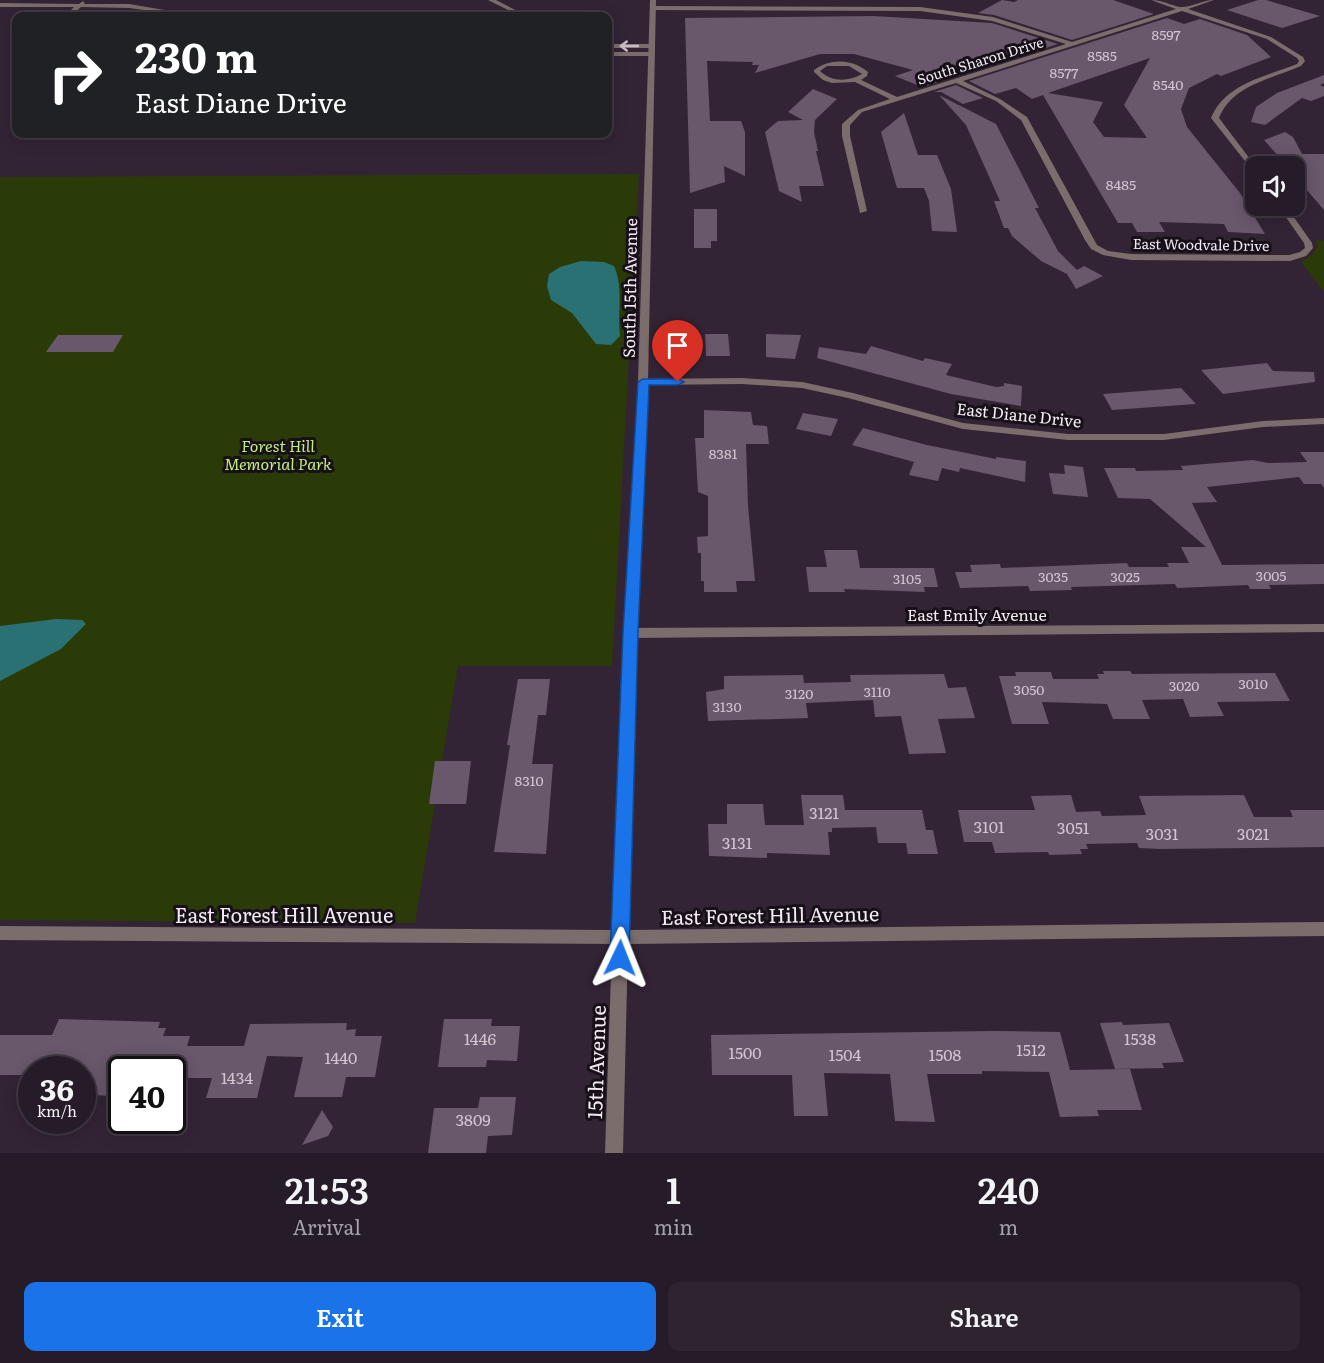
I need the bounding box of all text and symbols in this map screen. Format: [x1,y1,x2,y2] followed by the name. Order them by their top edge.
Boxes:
[135,24,257,86] text: 230 m
[1151,24,1181,44] house number: 8597
[914,31,1046,89] street label: South Sharon Drive
[36,36,114,114] icon: right
[620,40,640,52] one-way arrow
[1087,45,1117,65] house number: 8585
[1050,62,1078,82] house number: 8577
[1153,74,1183,94] house number: 8540
[135,81,347,121] text: East Diane Drive
[1245,156,1305,216] map controls
[1245,156,1305,216] button: sound
[1106,174,1136,194] house number: 8485
[616,218,642,358] street label: South 15th Avenue
[1133,233,1269,255] street label: East Woodvale Drive
[652,320,703,382] pin
[661,329,694,362] icon: arrive
[955,396,1083,432] street label: East Diane Drive
[224,433,332,475] park label: Forest Hill Memorial Park
[709,443,738,463] house number: 8381
[1256,565,1286,585] house number: 3005
[1038,566,1068,586] house number: 3035
[1110,566,1140,586] house number: 3025
[893,568,921,588] house number: 3105
[907,602,1047,626] street label: East Emily Avenue
[1238,673,1268,693] house number: 3010
[1169,675,1199,695] house number: 3020
[1014,679,1044,699] house number: 3050
[863,681,891,701] house number: 3110
[785,683,813,703] house number: 3120
[713,696,741,716] house number: 3130
[514,770,544,790] house number: 8310
[809,800,839,824] house number: 3121
[974,814,1005,838] house number: 3101
[1057,815,1090,839] house number: 3051
[1146,821,1179,845] house number: 3031
[1237,821,1270,845] house number: 3021
[722,830,753,854] house number: 3131
[660,897,880,931] street label: East Forest Hill Avenue
[175,899,393,929] street label: East Forest Hill Avenue
[588,926,652,990] position arrow
[578,1005,612,1119] street label: 15th Avenue
[464,1026,496,1050] house number: 1446
[1124,1026,1156,1050] house number: 1538
[1016,1037,1046,1061] house number: 1512
[728,1040,762,1064] house number: 1500
[829,1042,862,1066] house number: 1504
[929,1042,962,1066] house number: 1508
[325,1045,357,1069] house number: 1440
[108,1056,186,1134] speed limit sign: 40
[221,1065,253,1089] house number: 1434
[40,1066,74,1110] text: 36
[37,1099,77,1122] text: km/h
[455,1107,491,1131] house number: 3809
[285,1162,369,1215] text: 21:53
[666,1162,681,1215] text: 1
[978,1162,1039,1215] text: 240
[293,1211,361,1241] text: Arrival
[654,1211,693,1241] text: min
[999,1211,1018,1241] text: m
[24,1282,656,1351] button: Exit
[668,1282,1300,1351] button: Share

